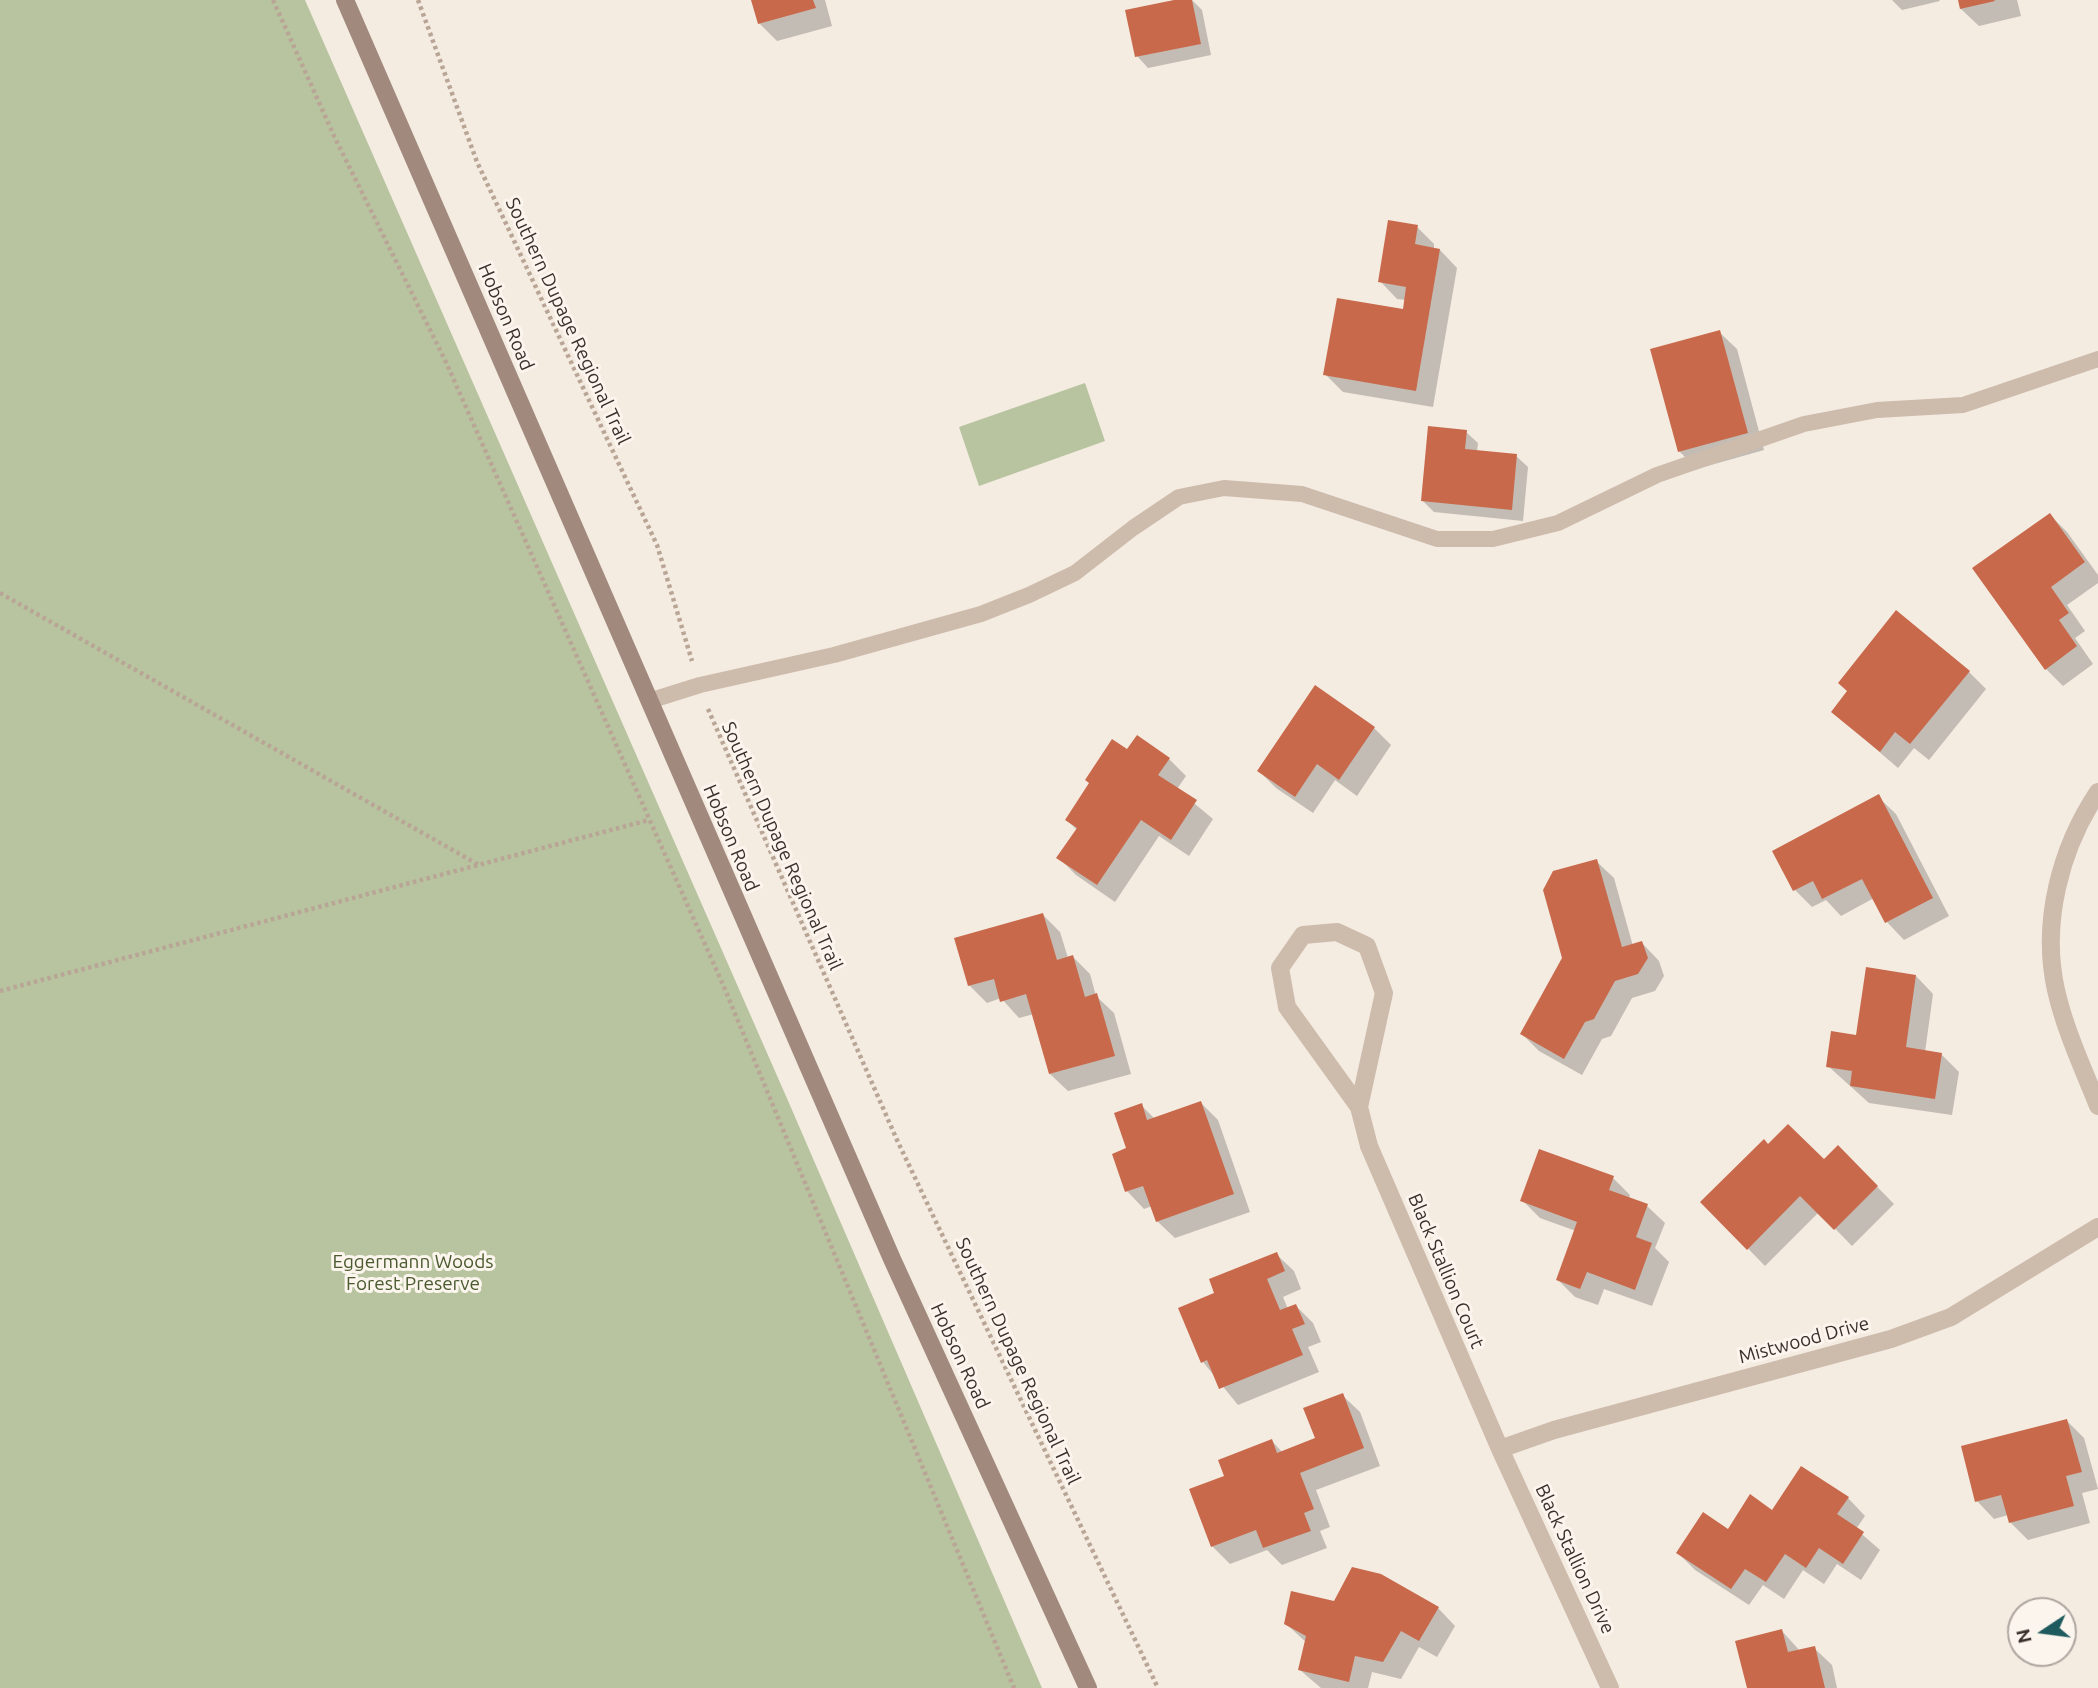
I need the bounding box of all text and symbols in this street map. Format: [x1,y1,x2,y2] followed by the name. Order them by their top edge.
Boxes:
[501,194,635,448] street label: Southern Dupage Regional Trail
[473,260,539,374] street label: Hobson Road
[717,718,847,974] street label: Southern Dupage Regional Trail
[698,781,764,895] street label: Hobson Road
[1403,1190,1489,1352] street label: Black Stallion Court
[951,1234,1085,1488] street label: Southern Dupage Regional Trail
[332,1251,494,1295] park label: Eggermann Woods Forest Preserve
[926,1300,994,1412] street label: Hobson Road
[1736,1312,1872,1368] street label: Mistwood Drive
[1530,1481,1620,1637] street label: Black Stallion Drive
[2007,1597,2077,1667] north arrow
[2011,1627,2036,1646] text: N

